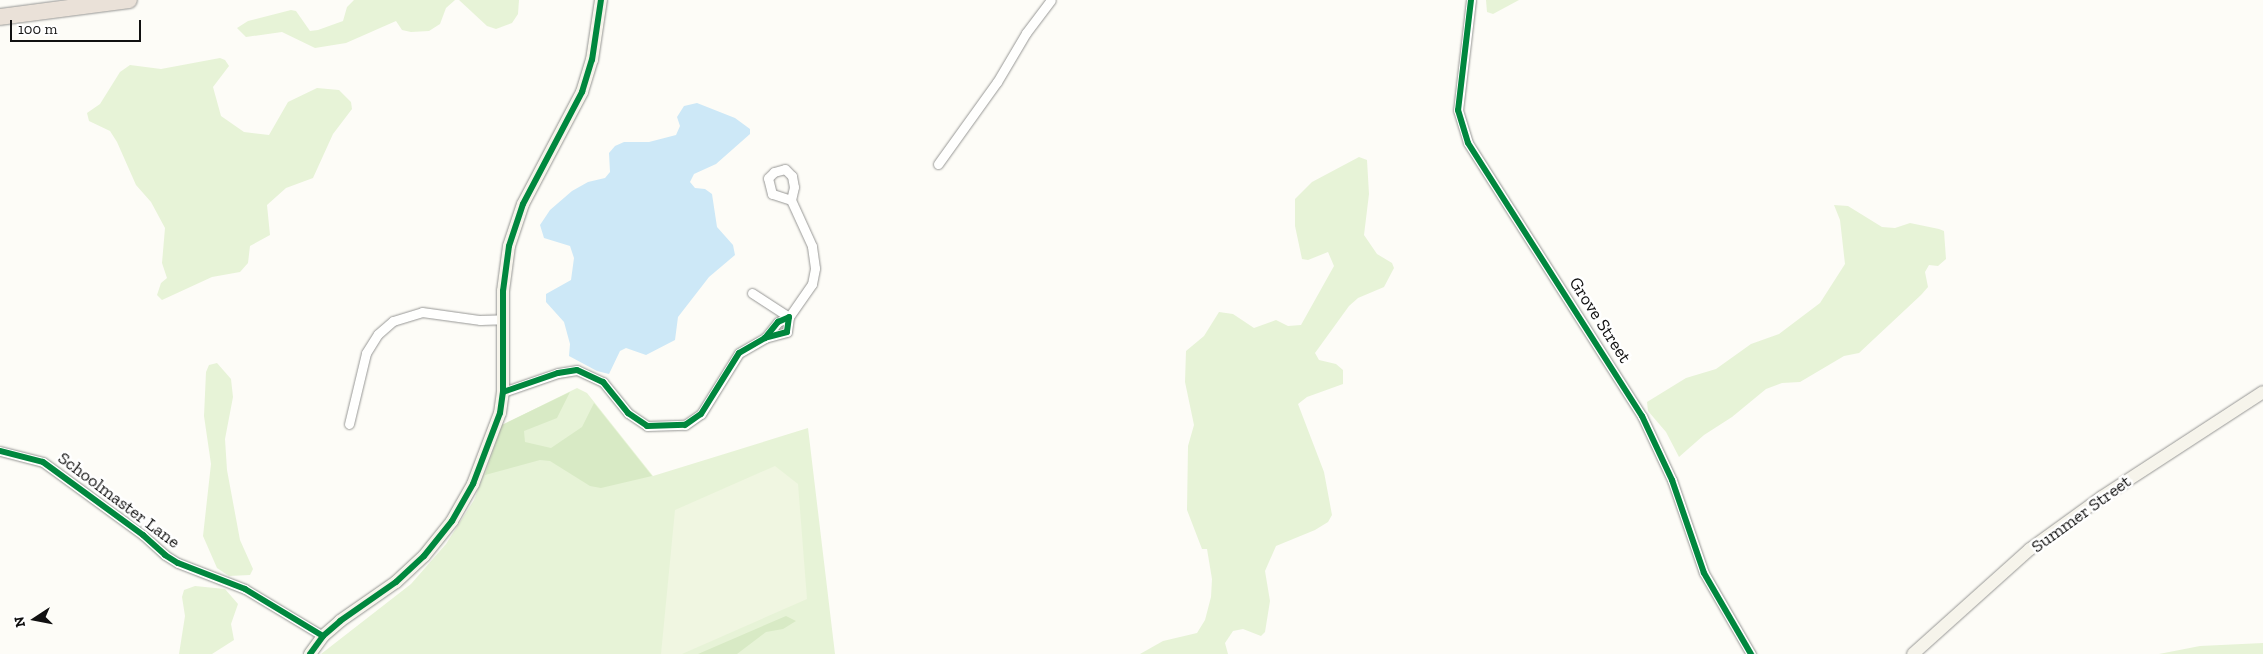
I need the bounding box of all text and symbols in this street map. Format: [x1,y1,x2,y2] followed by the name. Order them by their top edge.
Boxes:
[12,10,144,42] scale bar
[18,20,57,38] text: 100 m
[1564,273,1636,367] street label: Grove Street
[54,447,184,553] street label: Schoolmaster Lane
[2027,470,2135,558] street label: Summer Street
[10,594,60,644] north arrow
[10,615,29,629] text: N

